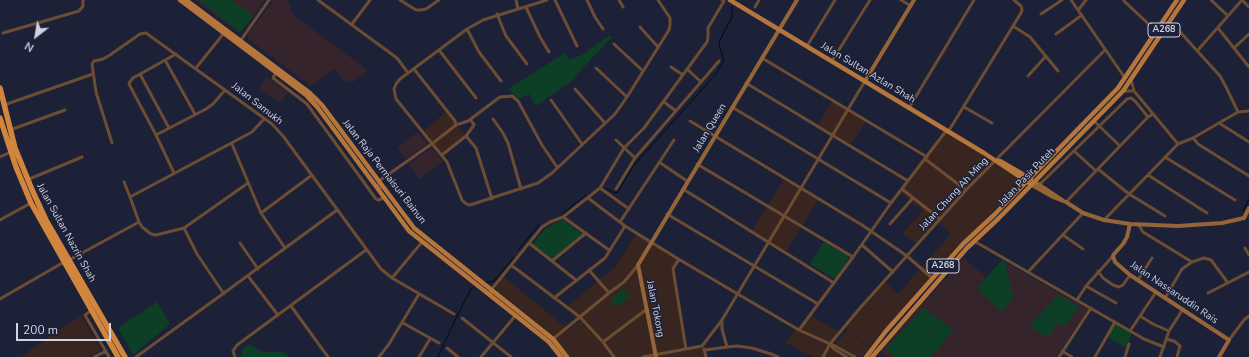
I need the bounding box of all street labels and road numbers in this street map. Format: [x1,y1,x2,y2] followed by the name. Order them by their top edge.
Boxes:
[1148,23,1180,37] road number: A268
[819,40,917,106] street label: Jalan Sultan Azlan Shah
[229,80,285,128] street label: Jalan Samukh
[691,101,729,155] street label: Jalan Queen
[340,118,428,226] street label: Jalan Raja Permaisuri Bainun
[996,145,1058,209] street label: Jalan Pasir Puteh
[917,155,991,233] street label: Jalan Chung Ah Ming
[34,182,98,284] street label: Jalan Sultan Nazrin Shah
[927,259,959,273] road number: A268
[1128,259,1220,327] street label: Jalan Nassaruddin Rais
[644,279,666,339] street label: Jalan Tokong

